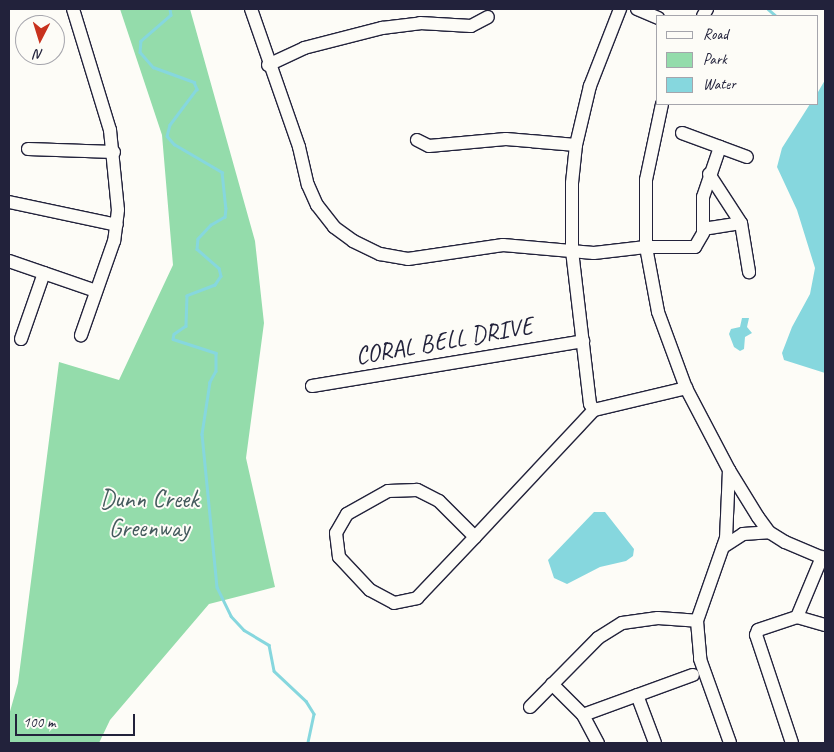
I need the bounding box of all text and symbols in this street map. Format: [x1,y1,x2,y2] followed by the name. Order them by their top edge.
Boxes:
[15,15,65,65] north arrow
[656,15,819,105] legend
[703,25,728,44] text: Road
[34,46,44,63] text: N
[703,50,727,69] text: Park
[703,75,736,94] text: Water
[353,311,535,371] street label: CORAL BELL DRIVE
[100,485,198,544] park label: Dunn Creek Greenway
[18,704,138,736] scale bar
[23,713,55,732] text: 100 m

